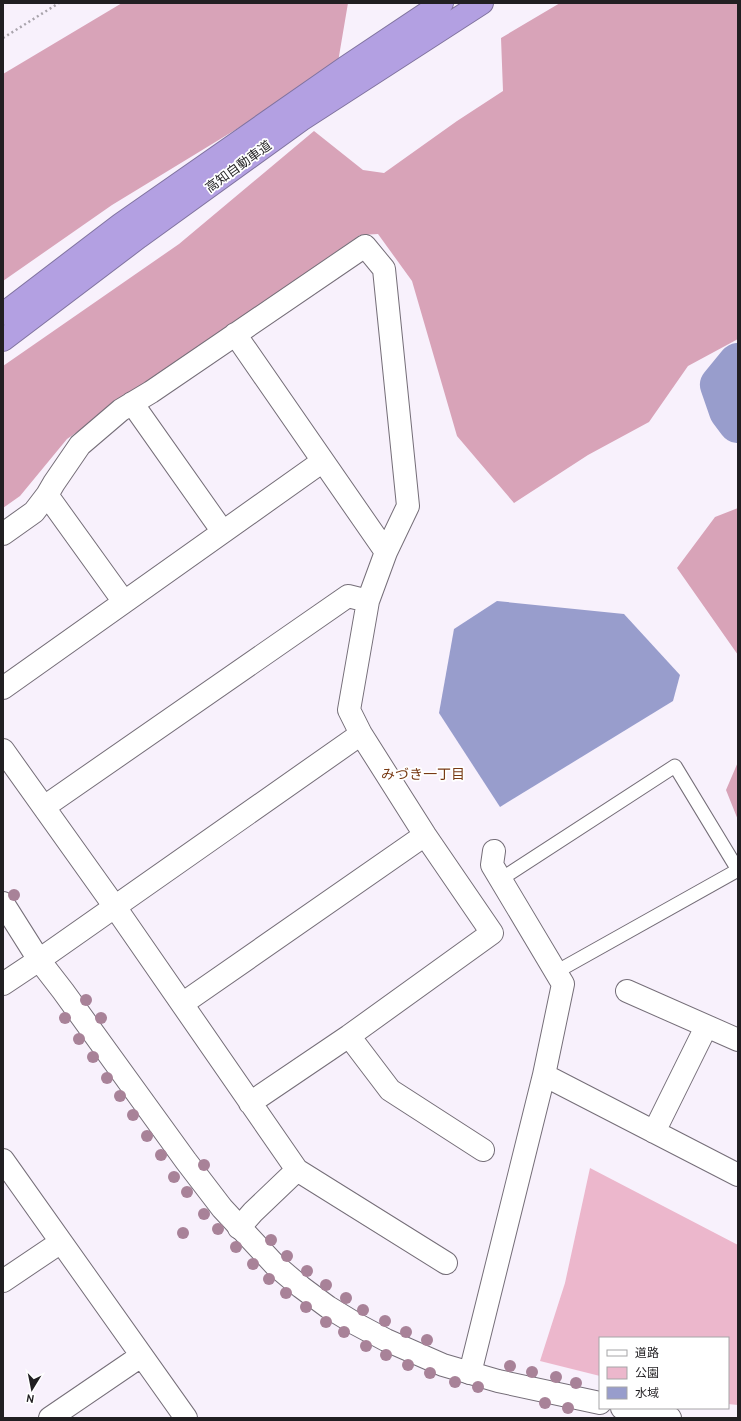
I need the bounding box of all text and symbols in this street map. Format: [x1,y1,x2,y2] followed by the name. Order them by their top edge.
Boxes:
[202,137,274,195] street label: 高知自動車道
[381,765,465,783] district label: みづき一丁目
[599,1337,729,1409] legend
[635,1345,659,1360] text: 道路
[635,1365,659,1380] text: 公園
[12,1369,52,1409] north arrow
[635,1385,659,1400] text: 水域
[25,1391,35,1406] text: N

